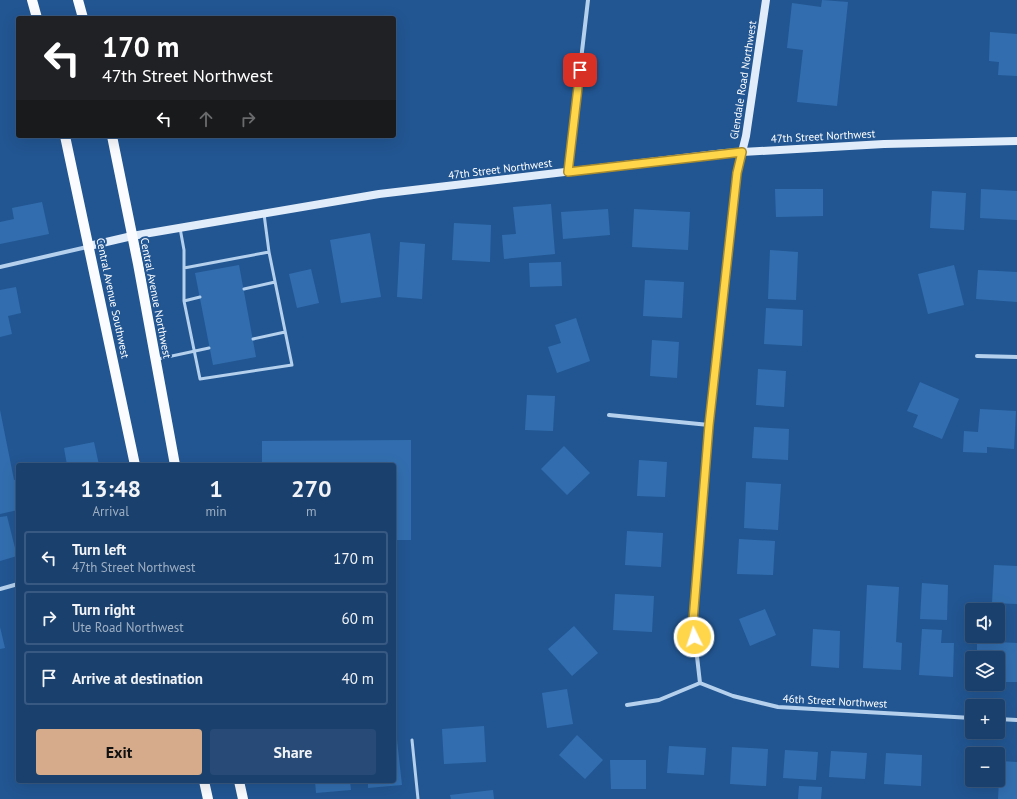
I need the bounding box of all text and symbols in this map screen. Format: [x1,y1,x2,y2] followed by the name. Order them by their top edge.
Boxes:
[727,19,759,140] street label: Glendale Road Northwest
[102,28,179,65] text: 170 m
[36,32,88,84] icon: left
[563,53,597,87] pin
[569,59,591,81] icon: arrive
[102,64,273,87] text: 47th Street Northwest
[153,108,175,130] icon: left
[195,108,217,130] icon: ahead
[237,108,259,130] icon: right
[770,126,876,146] street label: 47th Street Northwest
[447,156,553,182] street label: 47th Street Northwest
[93,236,133,360] street label: Central Avenue Southwest
[137,237,175,360] street label: Central Avenue Northwest
[80,473,141,504] text: 13:48
[209,473,223,504] text: 1
[291,473,332,504] text: 270
[93,503,129,520] text: Arrival
[205,503,227,520] text: min
[306,503,317,520] text: m
[72,540,126,559] text: Turn left
[38,547,60,569] icon: left
[333,549,374,568] text: 170 m
[72,559,195,576] text: 47th Street Northwest
[72,600,135,619] text: Turn right
[965,603,1005,787] map controls
[965,603,1005,643] button: sound
[38,607,60,629] icon: right
[341,609,374,628] text: 60 m
[673,616,715,658] position arrow
[72,619,184,636] text: Ute Road Northwest
[965,651,1005,691] button: layers
[38,667,60,689] icon: arrive
[72,669,203,688] text: Arrive at destination
[341,669,374,688] text: 40 m
[782,691,888,711] street label: 46th Street Northwest
[965,699,1005,739] button: +
[36,729,202,775] button: Exit
[210,729,376,775] button: Share
[965,747,1005,787] button: −

